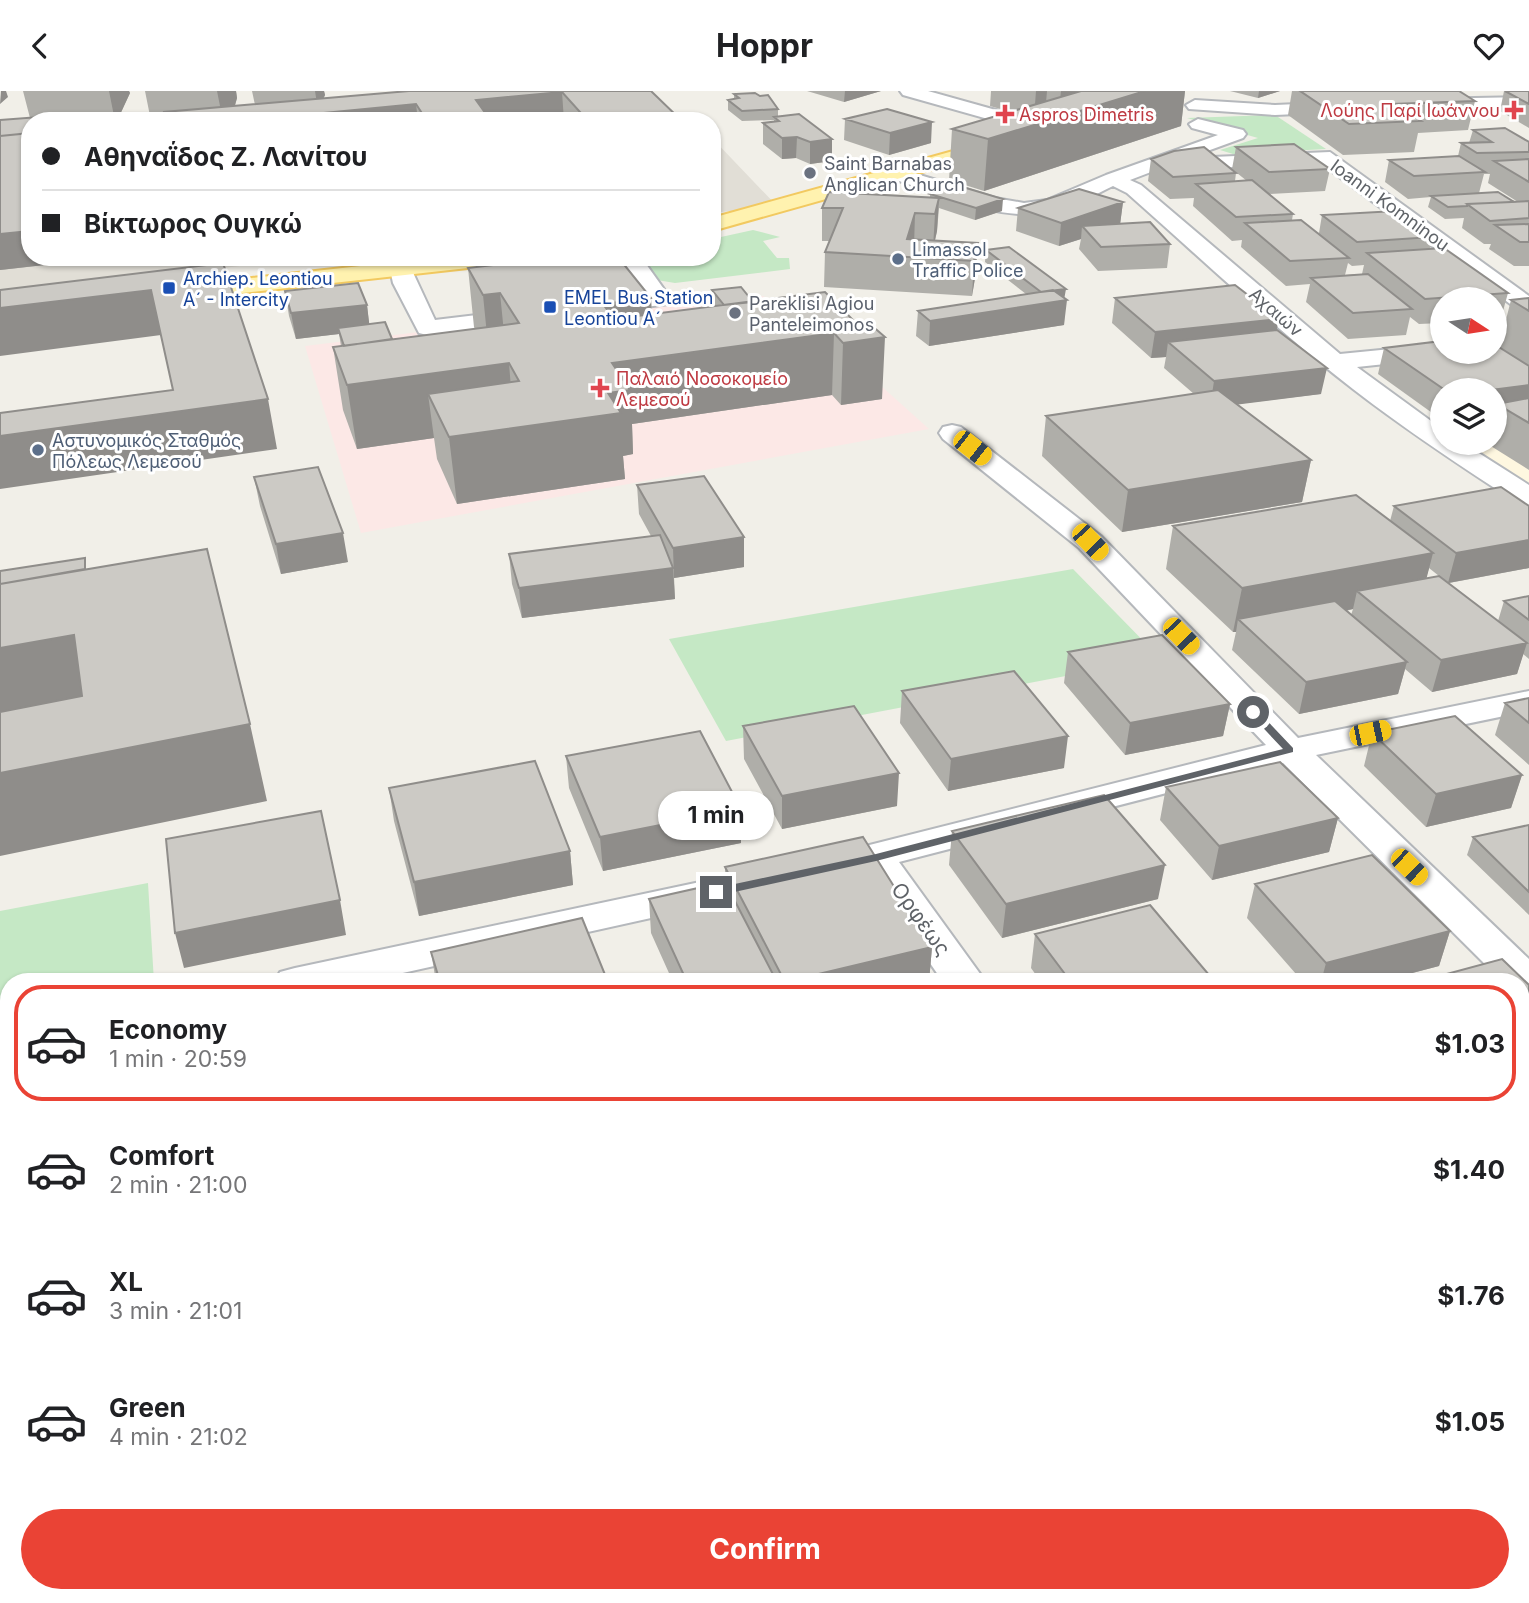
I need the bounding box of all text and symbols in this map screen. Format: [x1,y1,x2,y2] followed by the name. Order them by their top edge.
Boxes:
[716,26,813,65] text: Hoppr
[21,27,59,65] icon: back
[1470,27,1508,65] icon: heart
[1320,100,1500,121] place label: Λούης Παρί Ιωάννου
[1506,102,1522,118] marker: Λούης Παρί Ιωάννου
[1019,104,1154,125] place label: Aspros Dimetris
[997,106,1013,122] marker: Aspros Dimetris
[84,141,368,172] text: Αθηναΐδος Ζ. Λανίτου
[824,153,965,195] place label: Saint Barnabas Anglican Church
[1327,155,1453,255] street label: Ioanni Komninou
[802,165,818,181] marker: Saint Barnabas Anglican Church
[84,208,302,239] text: Βίκτωρος Ουγκώ
[912,239,1024,281] place label: Limassol Traffic Police
[890,251,906,267] marker: Limassol Traffic Police
[183,268,333,310] place label: Archiep. Leontiou A´ - Intercity
[161,280,177,296] marker: Archiep. Leontiou A´ - Intercity
[1245,283,1307,341] street label: Αχαιών
[564,287,713,329] place label: EMEL Bus Station Leontiou A´
[1430,287,1507,364] north arrow
[1430,287,1507,455] map controls
[749,293,874,335] place label: Pareklisi Agiou Panteleimonos
[542,299,558,315] marker: EMEL Bus Station Leontiou A´
[727,305,743,321] marker: Pareklisi Agiou Panteleimonos
[616,368,788,410] place label: Παλαιό Νοσοκομείο Λεμεσού
[590,378,610,398] marker: Παλαιό Νοσοκομείο Λεμεσού
[1430,378,1507,455] button: layers
[949,427,996,469] car
[52,430,241,472] place label: Αστυνομικός Σταθμός Πόλεως Λεμεσού
[30,442,46,458] marker: Αστυνομικός Σταθμός Πόλεως Λεμεσού
[1068,520,1113,564] car
[1159,614,1204,658] car
[1237,696,1269,728] route start
[1348,718,1393,748] car
[658,791,774,839] callout: 1 min
[688,801,744,829] text: 1 min
[1387,845,1432,889] car
[700,876,732,908] route end
[886,878,956,960] street label: Ορφέως
[25,1012,88,1075] icon: car
[109,1014,227,1045] text: Economy
[1435,1028,1505,1059] text: $1.03
[109,1045,247,1073] text: 1 min · 20:59
[25,1138,88,1201] icon: car
[109,1140,214,1171] text: Comfort
[1433,1154,1505,1185] text: $1.40
[109,1171,247,1199] text: 2 min · 21:00
[25,1264,88,1327] icon: car
[109,1266,143,1297] text: XL
[1437,1280,1505,1311] text: $1.76
[109,1297,242,1325] text: 3 min · 21:01
[25,1390,88,1453] icon: car
[109,1392,186,1423] text: Green
[1435,1406,1505,1437] text: $1.05
[109,1423,248,1451] text: 4 min · 21:02
[21,1509,1509,1589] button: Confirm

